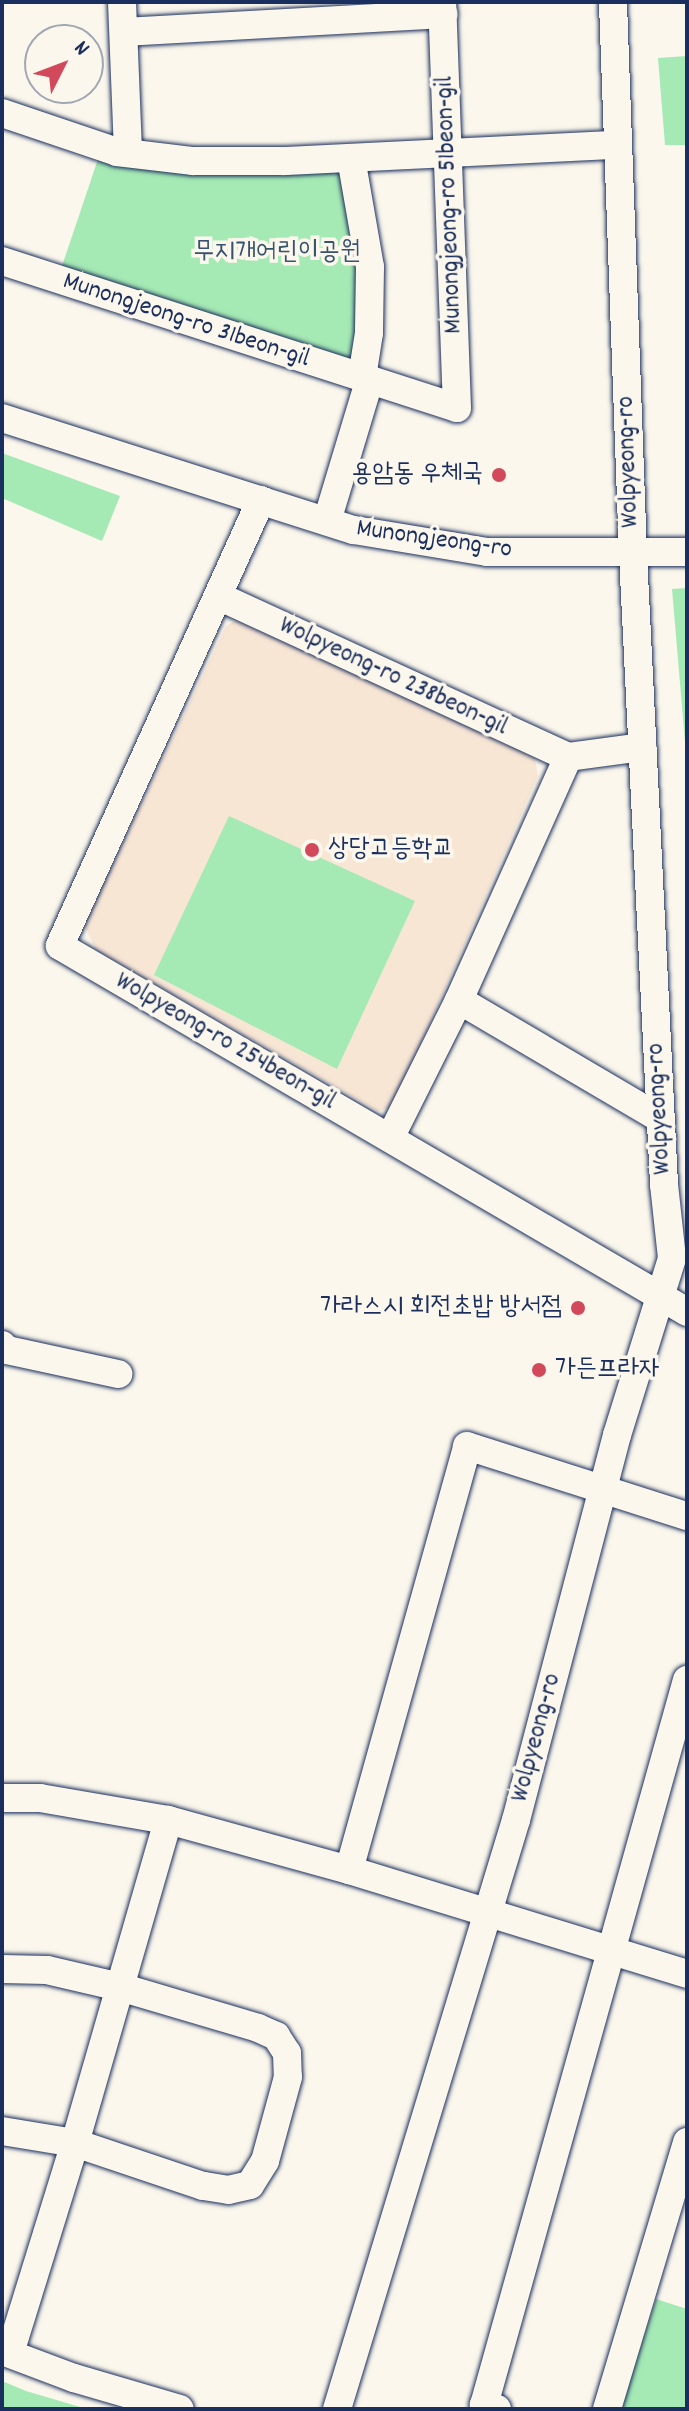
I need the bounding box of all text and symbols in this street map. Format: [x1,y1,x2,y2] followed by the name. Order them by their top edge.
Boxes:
[24,24,104,104] north arrow
[66,35,96,63] text: N
[430,76,470,334] street label: Munongjeong-ro 51beon-gil
[193,237,361,269] park label: 무지개어린이공원
[59,266,313,376] street label: Munongjeong-ro 31beon-gil
[611,396,647,528] street label: Wolpyeong-ro
[352,459,483,491] place label: 용암동 우체국
[490,466,508,484] marker: 용암동 우체국
[354,514,514,566] street label: Munongjeong-ro
[274,610,512,744] street label: Wolpyeong-ro 238beon-gil
[328,834,454,866] place label: 상당고등학교
[303,841,321,859] marker: 상당고등학교
[109,966,341,1118] street label: Wolpyeong-ro 254beon-gil
[641,1042,679,1176] street label: Wolpyeong-ro
[320,1292,562,1324] place label: 가라스시 회전초밥 방서점
[569,1299,587,1317] marker: 가라스시 회전초밥 방서점
[555,1354,660,1386] place label: 가든프라자
[530,1361,548,1379] marker: 가든프라자
[505,1670,569,1806] street label: Wolpyeong-ro

